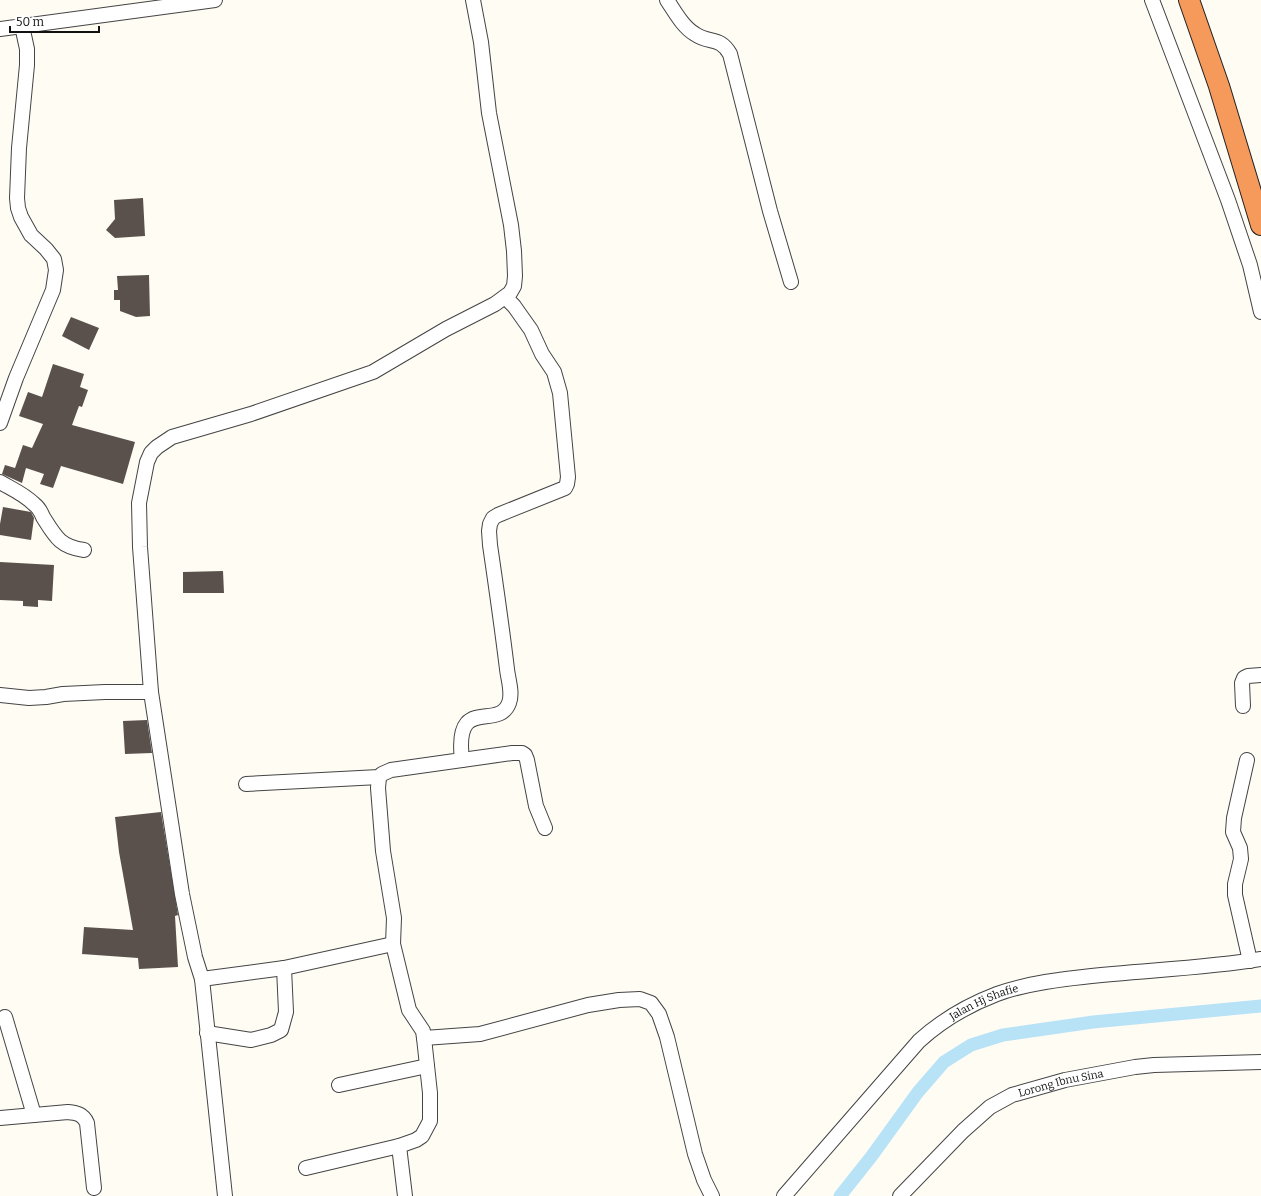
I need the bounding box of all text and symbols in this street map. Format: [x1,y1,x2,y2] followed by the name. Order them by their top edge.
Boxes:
[10,8,99,34] scale bar
[16,15,45,29] text: 50 m
[946,982,1020,1024] street label: Jalan Hj Shafie
[1017,1067,1105,1100] street label: Lorong Ibnu Sina

